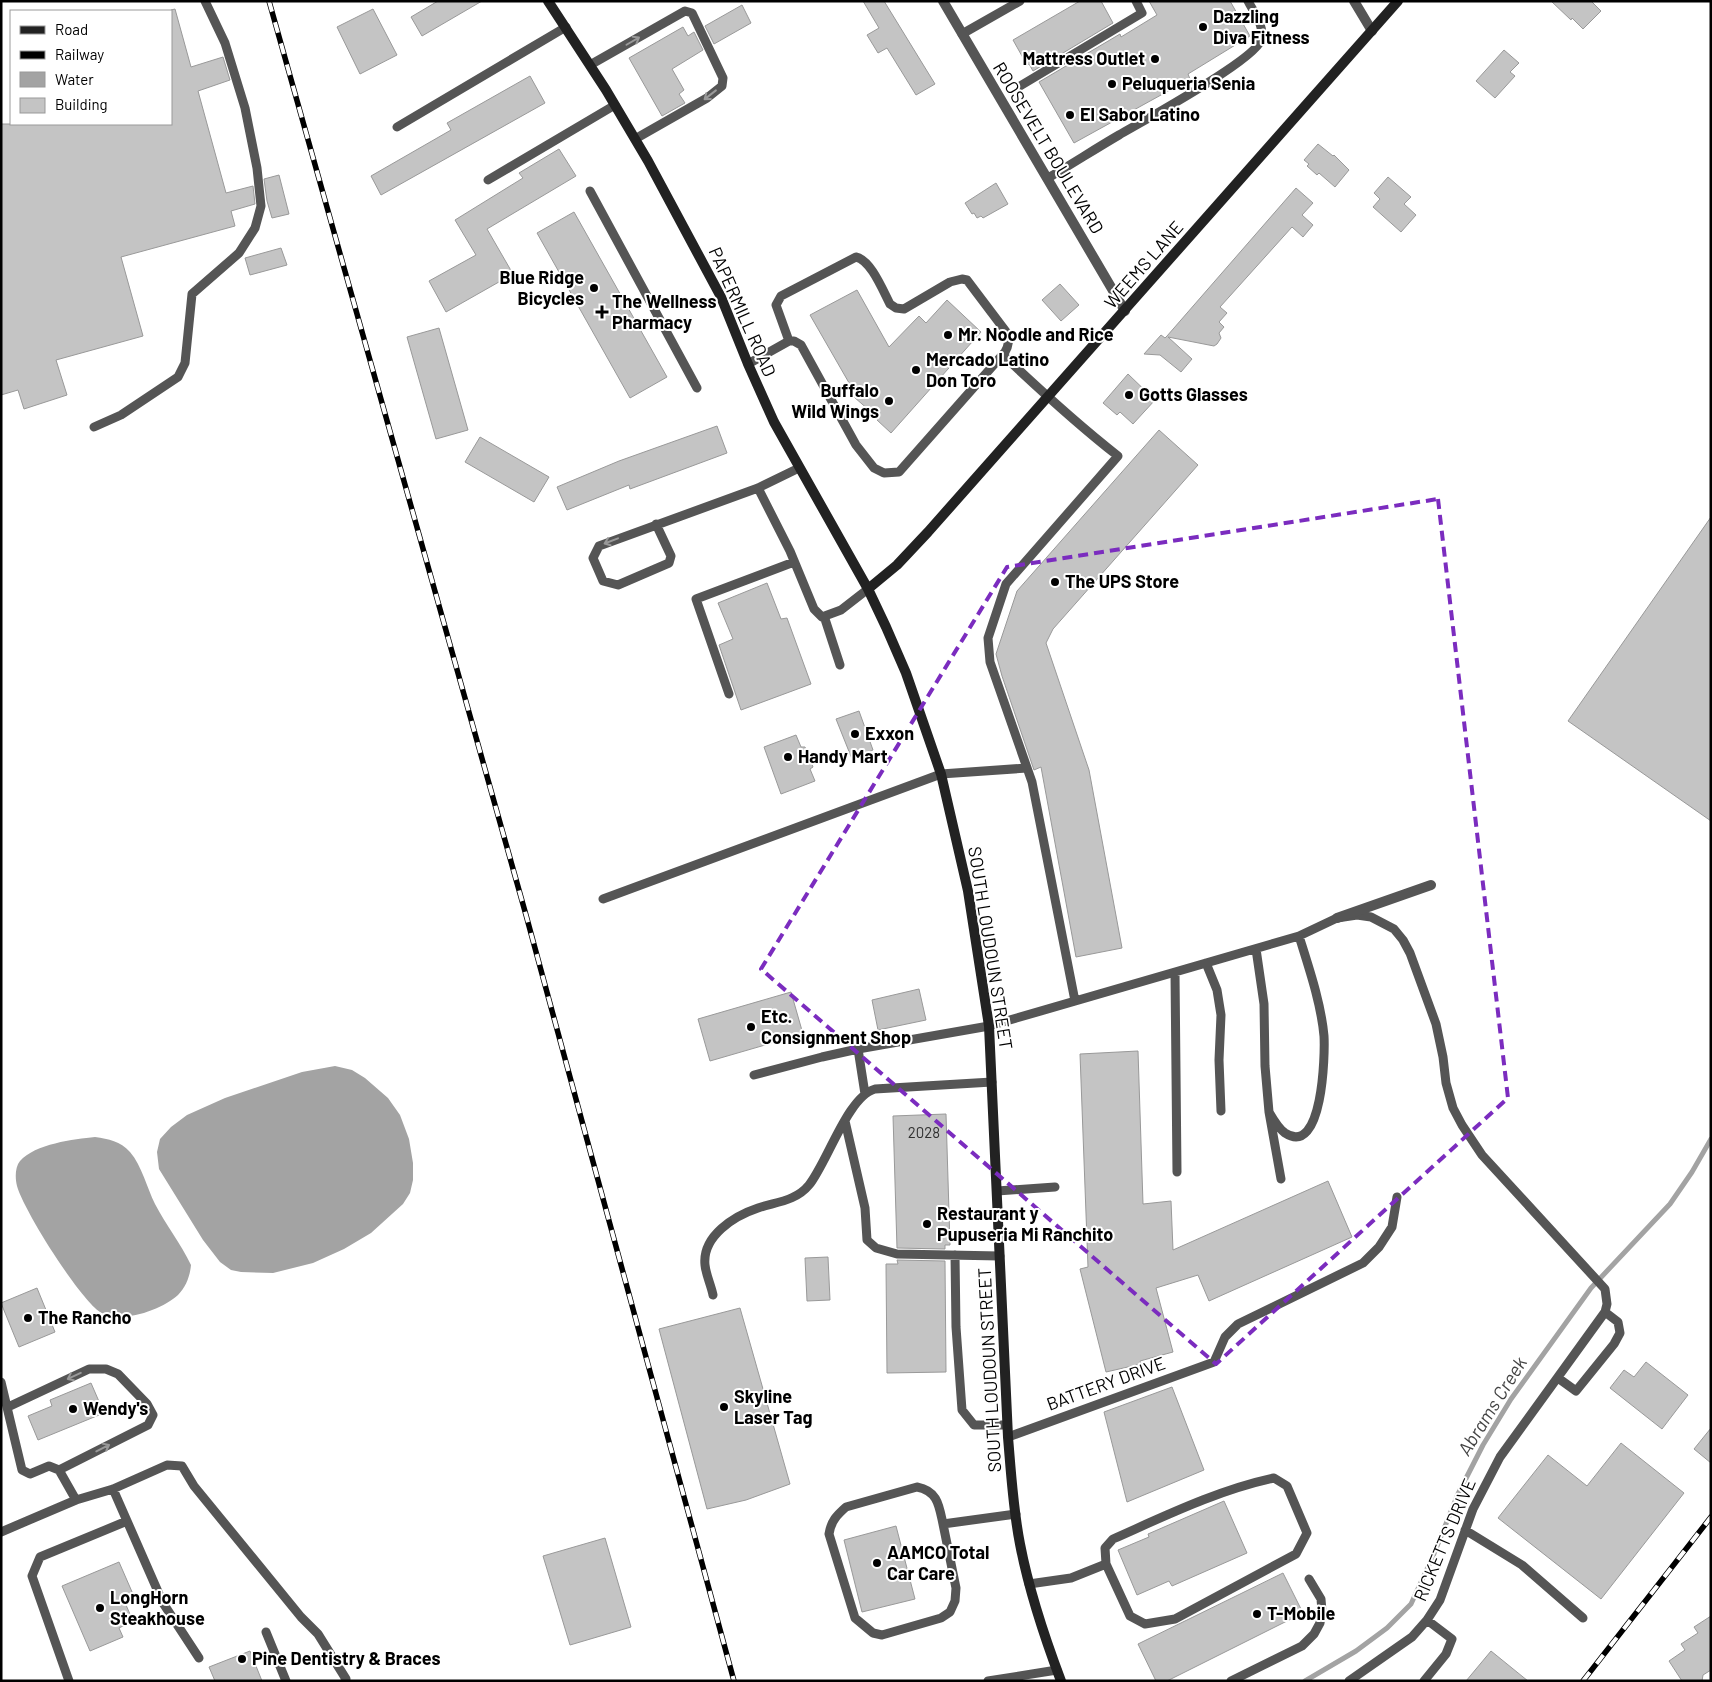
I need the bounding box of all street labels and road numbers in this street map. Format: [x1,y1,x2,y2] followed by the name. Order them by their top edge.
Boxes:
[989,58,1109,237] street label: ROOSEVELT BOULEVARD
[1099,216,1187,313] street label: WEEMS LANE
[704,243,781,380] street label: PAPERMILL ROAD
[964,845,1018,1051] street label: SOUTH LOUDOUN STREET
[973,1267,1005,1473] street label: SOUTH LOUDOUN STREET
[1043,1351,1168,1415] street label: BATTERY DRIVE
[1408,1475,1480,1604] street label: RICKETTS DRIVE

